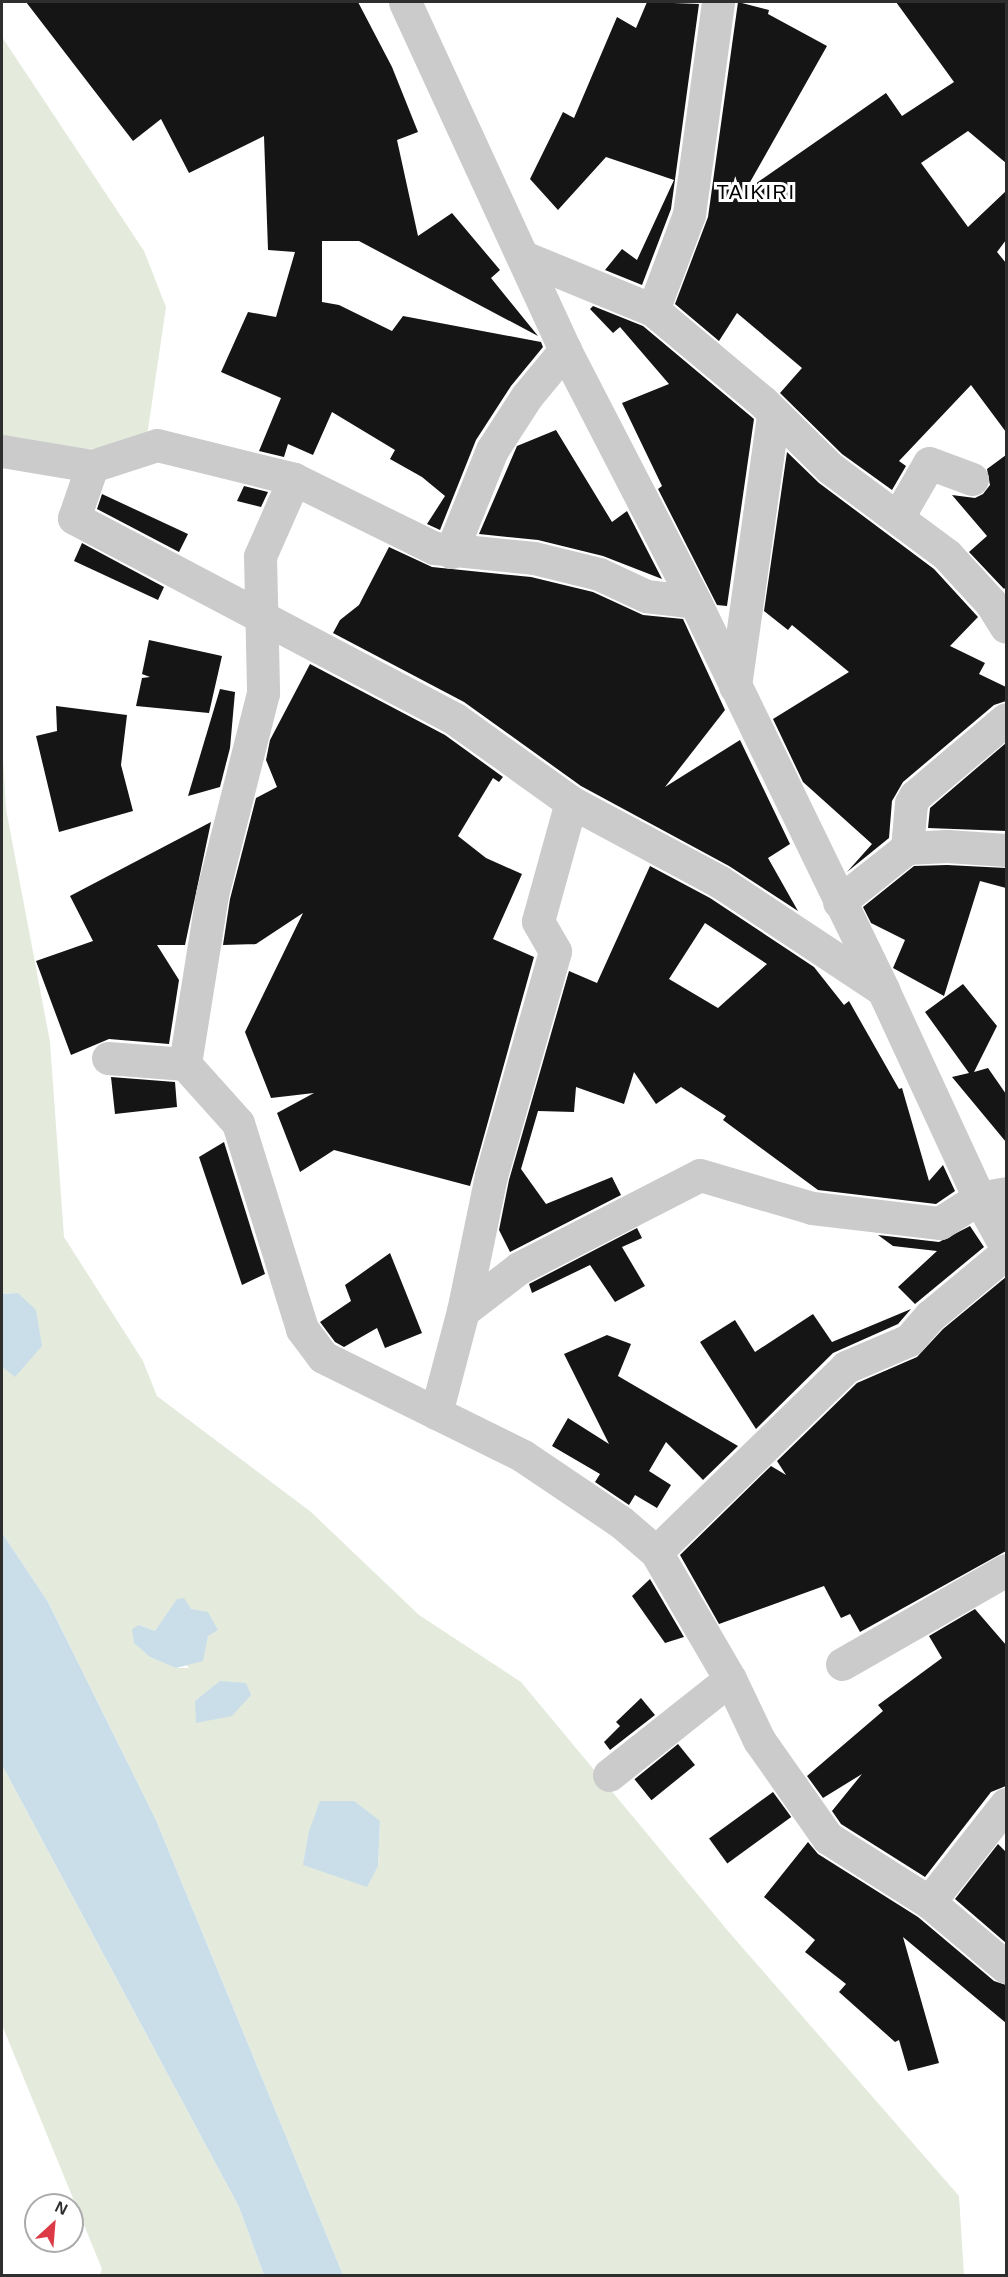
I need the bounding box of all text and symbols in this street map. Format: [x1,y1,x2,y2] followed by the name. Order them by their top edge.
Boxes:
[716,180,796,204] district label: TAIKIRI
[24,2193,84,2253] north arrow
[52,2198,70,2218] text: N

